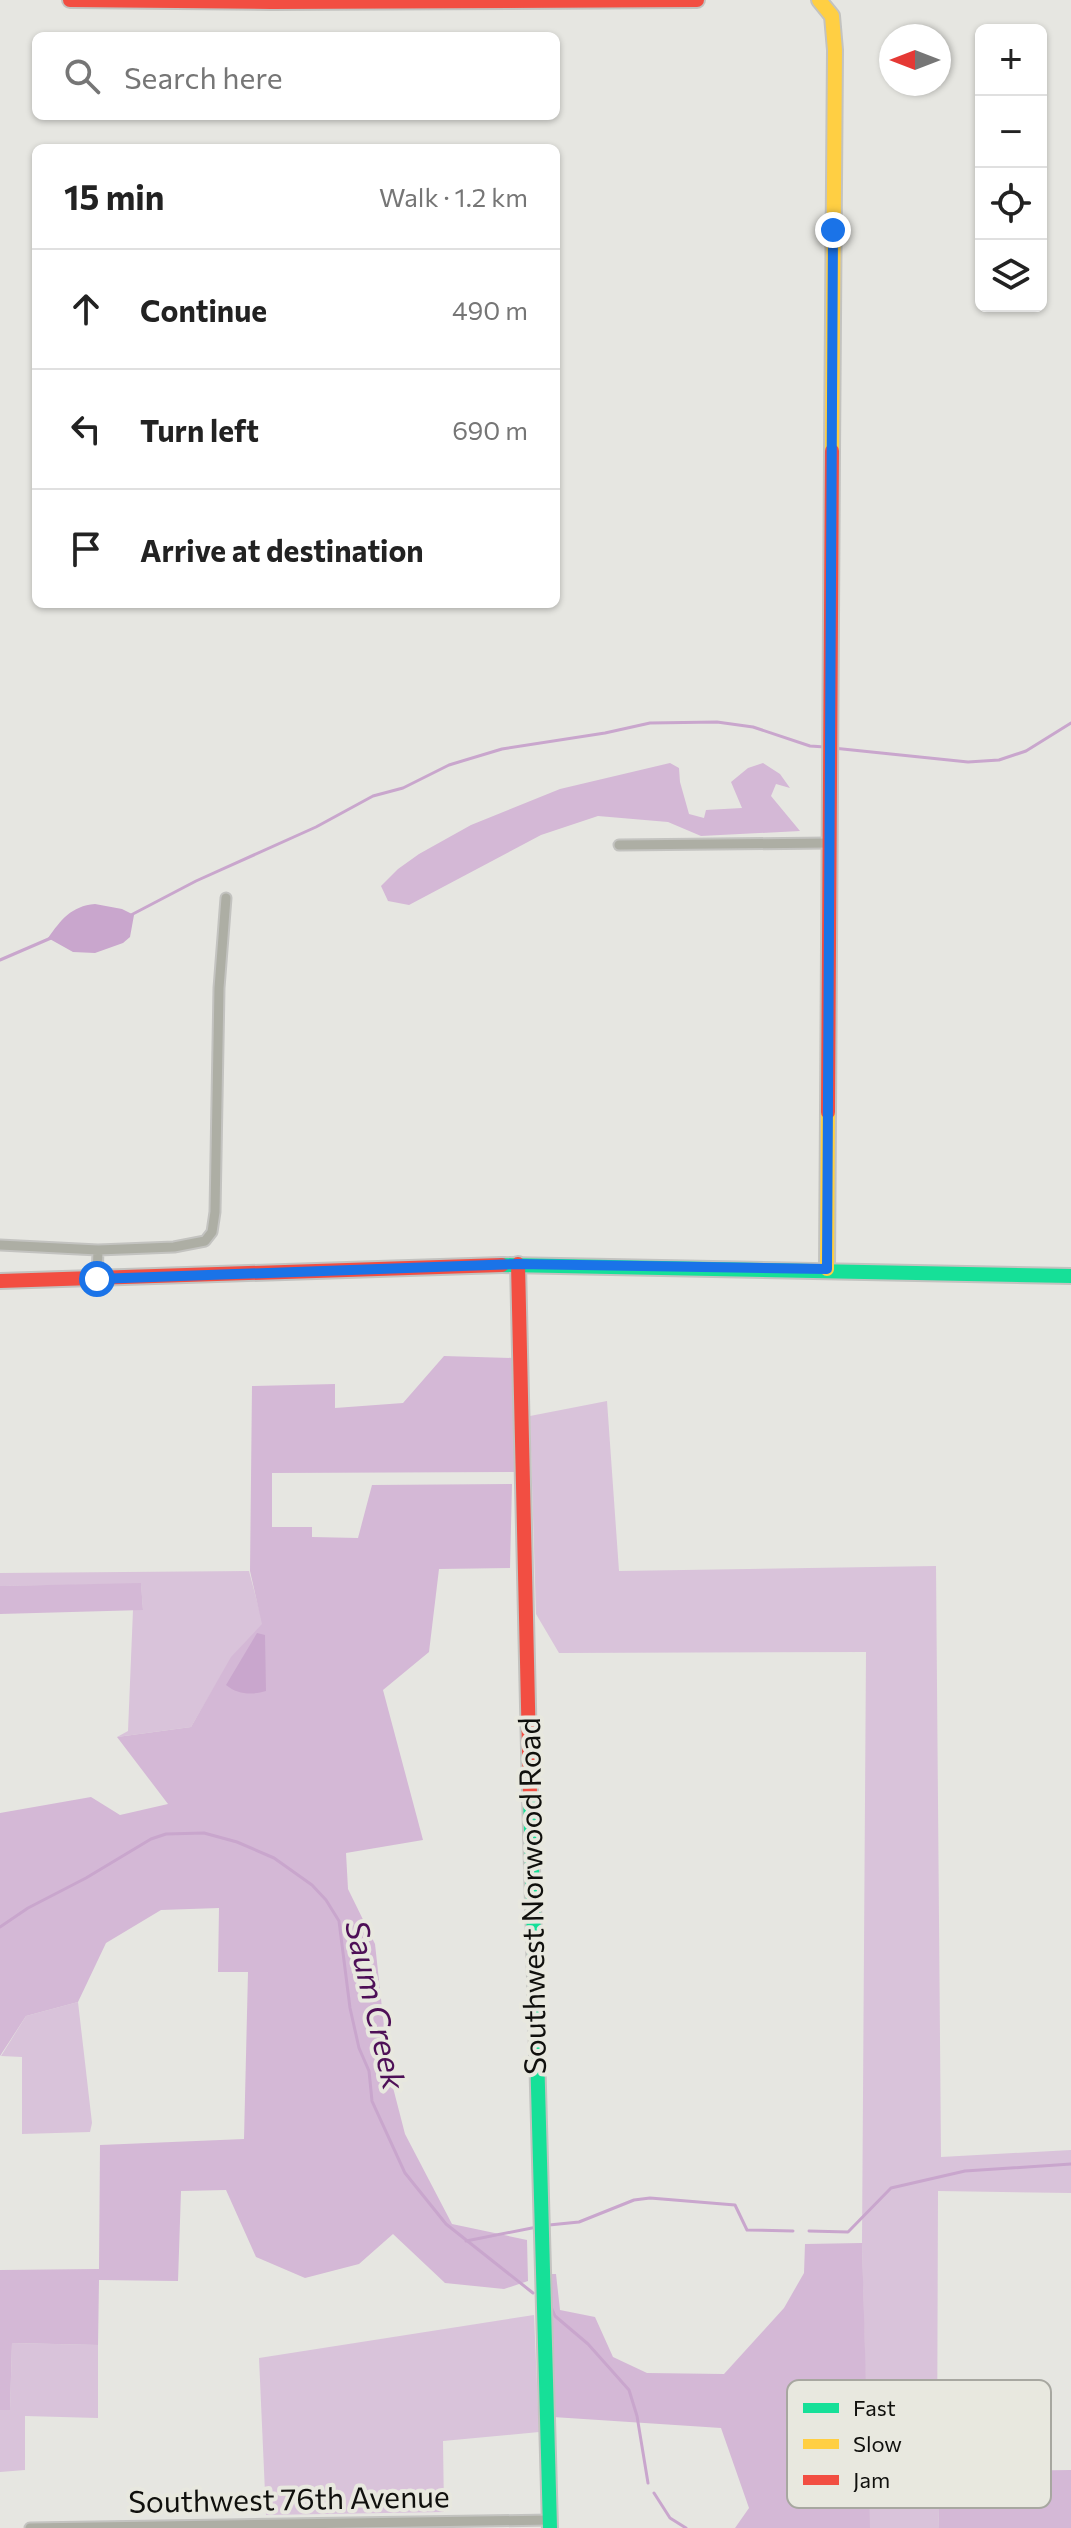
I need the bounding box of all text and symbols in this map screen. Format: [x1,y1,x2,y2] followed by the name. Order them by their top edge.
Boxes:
[879,24,951,96] north arrow
[975,24,1047,312] map controls
[975,24,1047,96] button: +
[32,32,560,120] search box
[60,54,104,98] icon: search
[124,58,283,95] text: Search here
[975,96,1047,168] button: −
[975,168,1047,240] button: locate
[64,175,165,217] text: 15 min
[379,181,528,212] text: Walk · 1.2 km
[815,212,851,248] route end
[975,240,1047,312] button: layers
[64,287,108,331] icon: ahead
[140,291,267,328] text: Continue
[452,294,528,325] text: 490 m
[64,407,108,451] icon: left
[140,411,259,448] text: Turn left
[452,414,528,445] text: 690 m
[64,527,108,571] icon: arrive
[140,531,424,568] text: Arrive at destination
[79,1261,115,1297] route start
[509,1717,552,2075] street label: Southwest Norwood Road
[338,1916,416,2094] water label: Saum Creek
[787,2380,1051,2508] legend
[853,2394,896,2421] text: Fast
[853,2430,902,2457] text: Slow
[853,2466,890,2493] text: Jam
[128,2476,450,2519] street label: Southwest 76th Avenue

